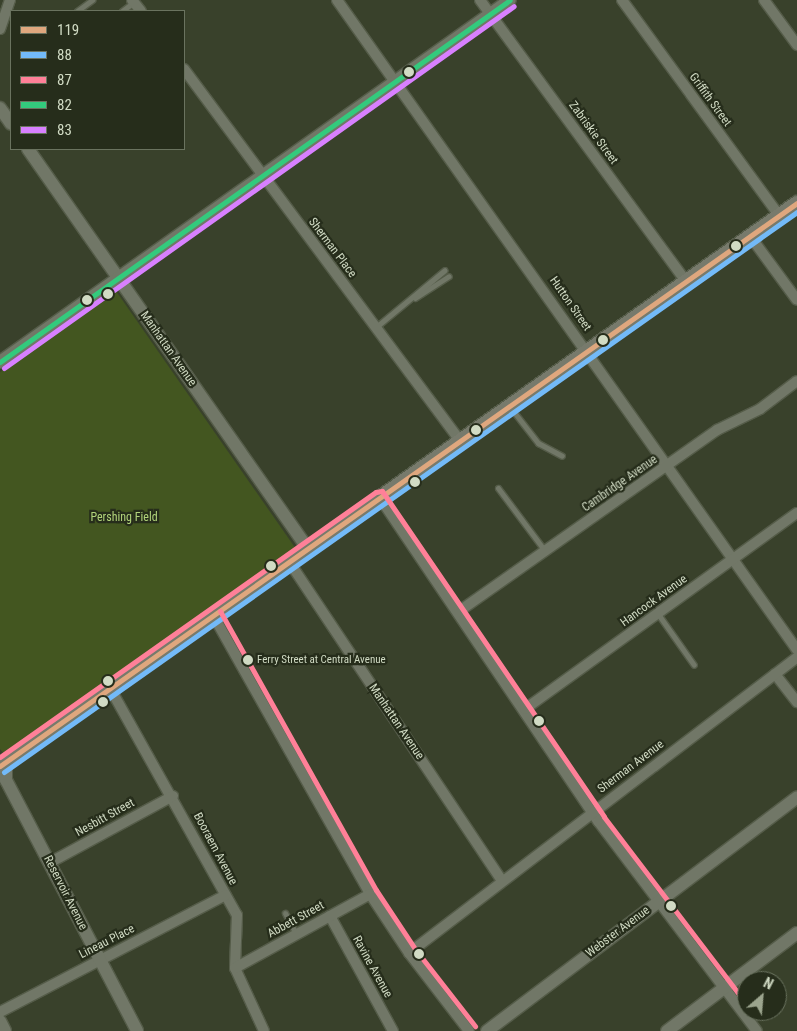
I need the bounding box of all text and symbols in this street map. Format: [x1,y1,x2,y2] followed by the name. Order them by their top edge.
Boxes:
[10,10,185,150] legend
[57,21,79,39] text: 119
[57,46,72,64] text: 88
[404,67,414,77] unlabelled marker
[686,70,734,130] street label: Griffith Street
[57,71,72,89] text: 87
[57,96,72,114] text: 82
[565,99,621,167] street label: Zabriskie Street
[57,121,72,139] text: 83
[305,215,359,281] street label: Sherman Place
[731,241,741,251] unlabelled marker
[546,274,594,334] street label: Hutton Street
[103,289,113,299] unlabelled marker
[82,295,92,305] unlabelled marker
[137,309,199,389] street label: Manhattan Avenue
[598,335,608,345] unlabelled marker
[471,425,481,435] unlabelled marker
[580,453,660,515] street label: Cambridge Avenue
[410,477,420,487] unlabelled marker
[90,511,158,525] park label: Pershing Field
[266,561,276,571] unlabelled marker
[618,572,690,630] street label: Hancock Avenue
[257,653,386,667] place label: Ferry Street at Central Avenue
[243,655,253,665] marker: Ferry Street at Central Avenue
[103,676,113,686] unlabelled marker
[365,681,427,763] street label: Manhattan Avenue
[98,697,108,707] unlabelled marker
[534,716,544,726] unlabelled marker
[595,737,667,797] street label: Sherman Avenue
[73,796,137,840] street label: Nesbitt Street
[190,810,240,888] street label: Booraem Avenue
[40,853,90,933] street label: Reservoir Avenue
[265,899,327,941] street label: Abbett Street
[666,901,676,911] unlabelled marker
[583,903,653,961] street label: Webster Avenue
[77,922,137,962] street label: Lineau Place
[349,933,395,1001] street label: Ravine Avenue
[414,949,424,959] unlabelled marker
[737,971,787,1021] north arrow
[761,974,776,993] text: N

